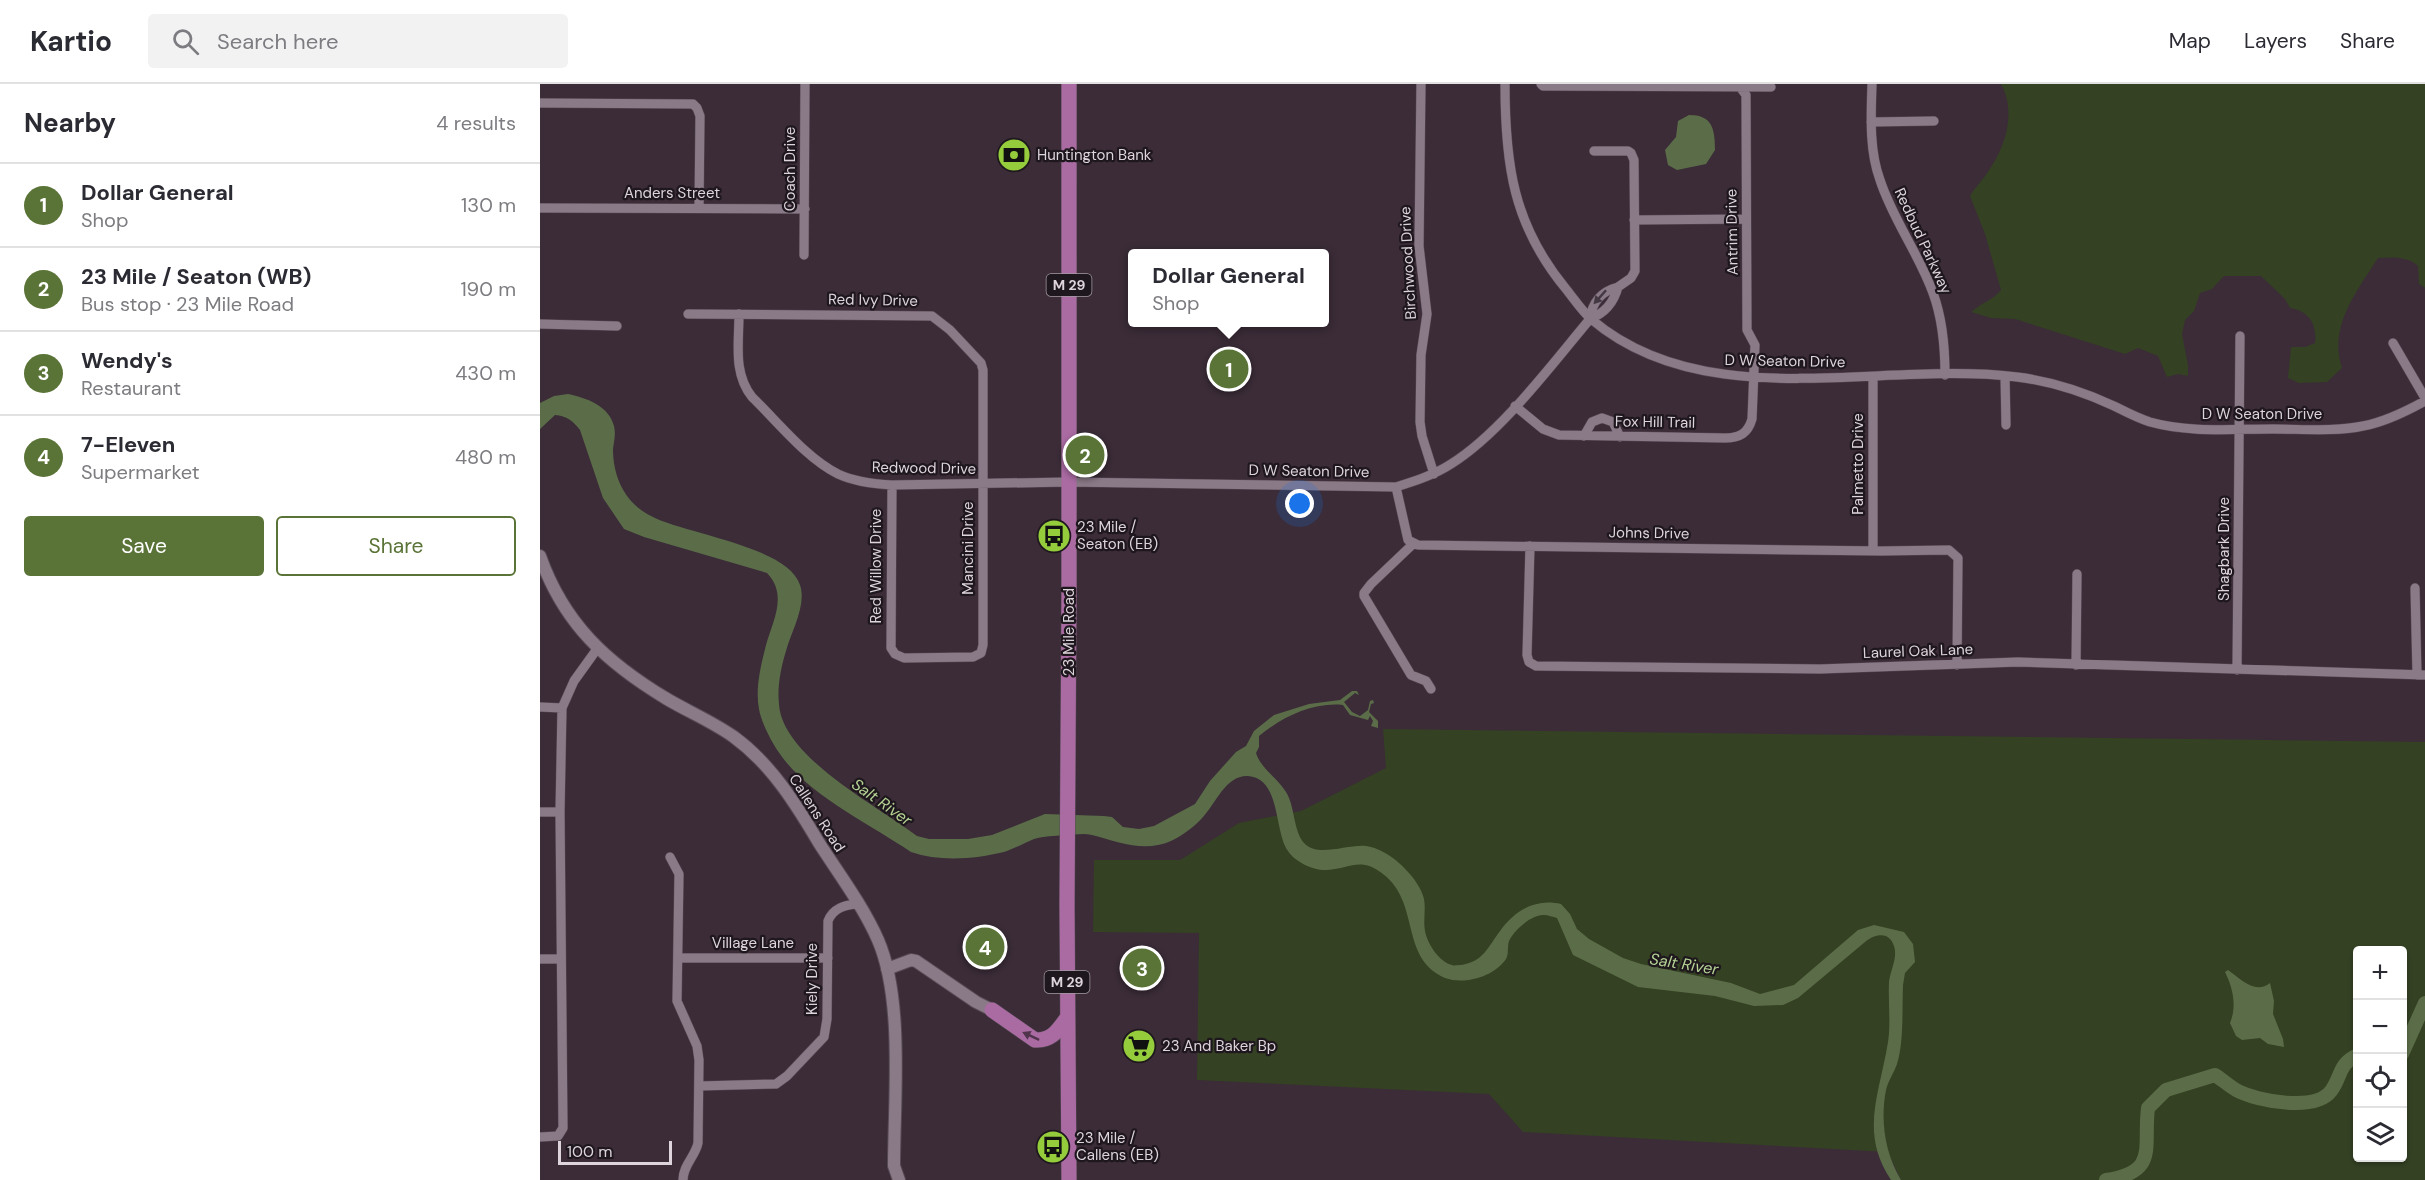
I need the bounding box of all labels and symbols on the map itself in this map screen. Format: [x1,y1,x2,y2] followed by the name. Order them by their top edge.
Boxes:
[780,127,800,211] street label: Coach Drive
[996,137,1032,173] bank icon: Huntington Bank
[1037,145,1152,165] place label: Huntington Bank
[624,183,720,203] street label: Anders Street
[1890,185,1957,298] street label: Redbud Parkway
[1721,189,1743,275] street label: Antrim Drive
[1395,206,1421,320] street label: Birchwood Drive
[1046,274,1092,296] road number: M 29
[828,289,918,311] street label: Red Ivy Drive
[1594,289,1607,304] one-way arrow
[1210,346,1248,392] pin: 1
[1724,350,1846,372] street label: D W Seaton Drive
[2202,404,2322,424] street label: D W Seaton Drive
[1615,411,1695,433] street label: Fox Hill Trail
[1848,413,1868,515] street label: Palmetto Drive
[1066,432,1104,478] pin: 2
[872,457,976,479] street label: Redwood Drive
[1248,460,1370,482] street label: D W Seaton Drive
[1285,489,1314,518] your location
[2214,497,2234,601] street label: Shagbark Drive
[958,501,978,595] street label: Mancini Drive
[866,509,886,623] street label: Red Willow Drive
[1077,517,1158,554] place label: 23 Mile / Seaton (EB)
[1036,518,1072,554] bus stop icon: 23 Mile / Seaton (EB)
[1608,522,1690,544] street label: Johns Drive
[1059,588,1079,676] street label: 23 Mile Road
[1863,639,1973,663] street label: Laurel Oak Lane
[784,770,850,856] street label: Callens Road
[848,774,917,831] water label: Salt River
[966,924,1004,970] pin: 4
[712,933,794,953] street label: Village Lane
[802,943,822,1015] street label: Kiely Drive
[1122,946,1162,990] pin: 3
[1648,948,1721,980] water label: Salt River
[1044,971,1090,993] road number: M 29
[1121,1028,1157,1064] supermarket icon: 23 And Baker Bp
[1022,1031,1040,1041] one-way arrow
[1162,1036,1276,1056] place label: 23 And Baker Bp
[1076,1128,1159,1165] place label: 23 Mile / Callens (EB)
[1035,1129,1071,1165] bus stop icon: 23 Mile / Callens (EB)
[558,1138,672,1166] scale bar

